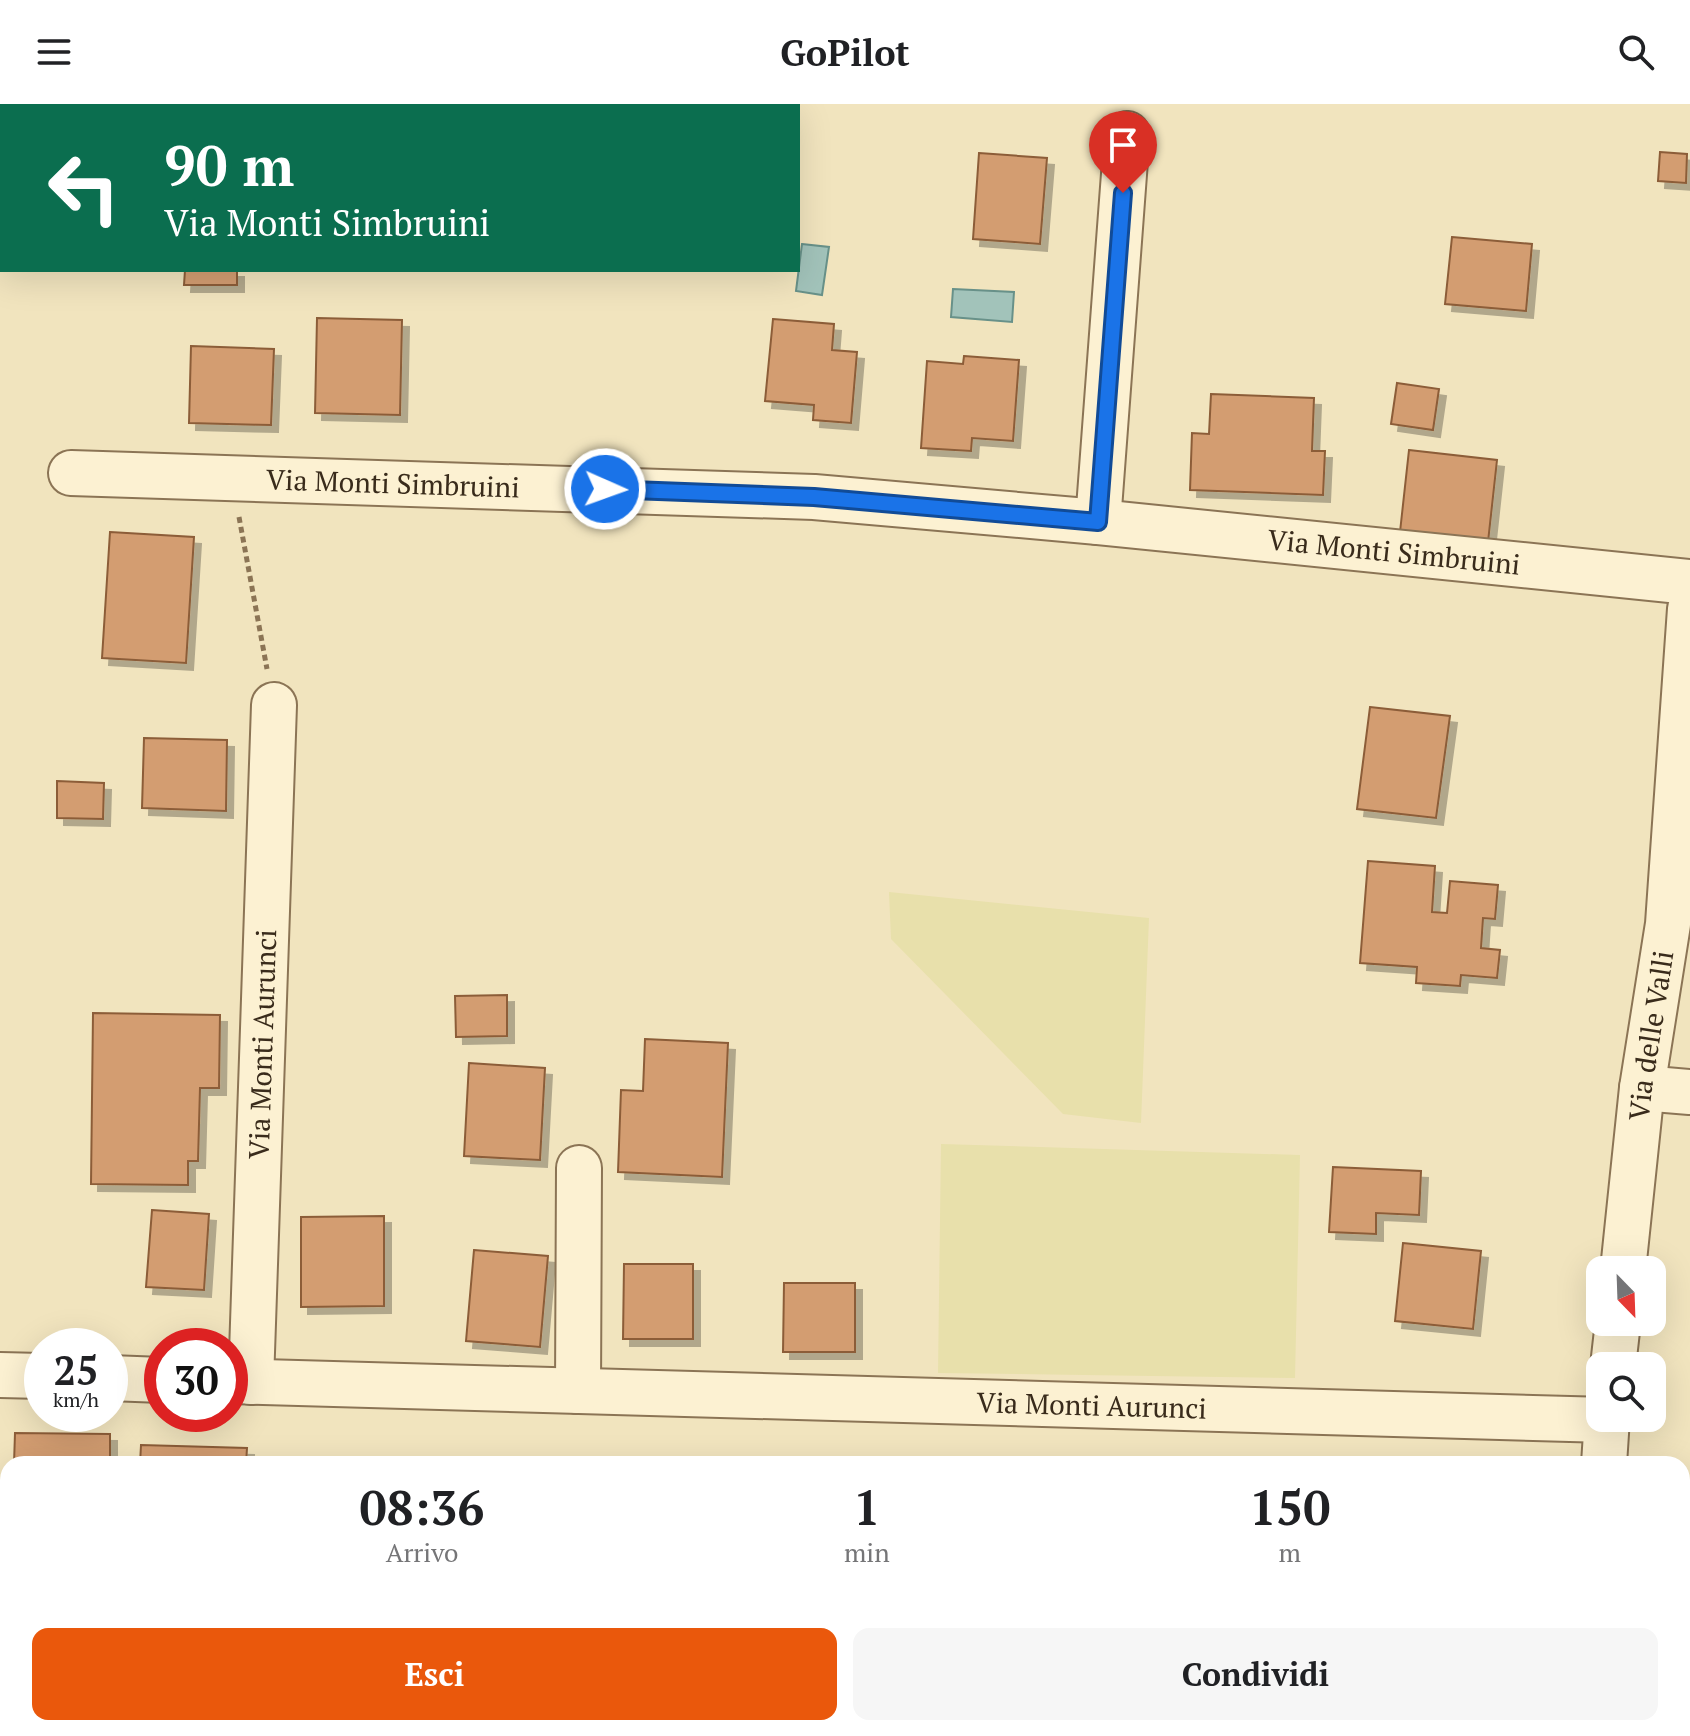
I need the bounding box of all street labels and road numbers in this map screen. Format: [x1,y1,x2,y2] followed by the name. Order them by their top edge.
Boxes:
[265,460,520,505] street label: Via Monti Simbruini
[1266,520,1522,583] street label: Via Monti Simbruini
[240,928,284,1160] street label: Via Monti Aurunci
[1620,948,1682,1122] street label: Via delle Valli
[976,1383,1207,1427] street label: Via Monti Aurunci

